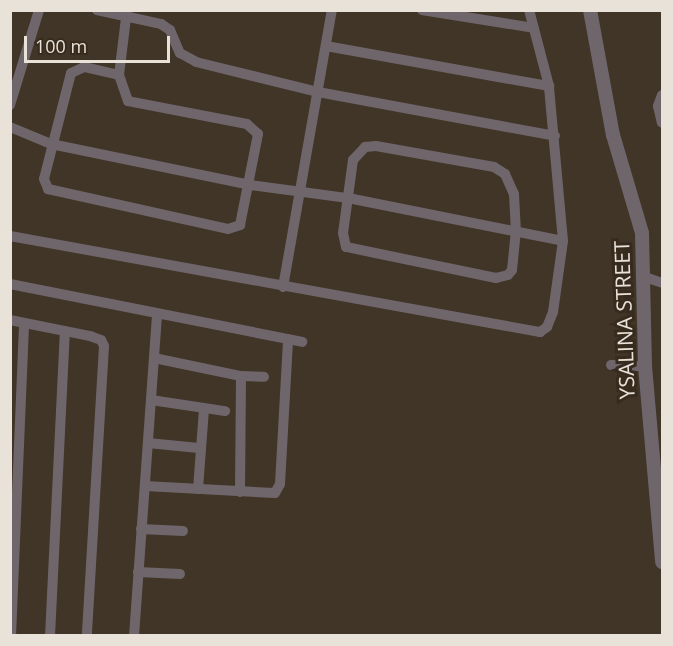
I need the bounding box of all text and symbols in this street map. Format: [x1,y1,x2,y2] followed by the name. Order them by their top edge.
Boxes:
[27,24,172,62] scale bar
[35,34,87,58] text: 100 m
[609,240,639,400] street label: YSALINA STREET

